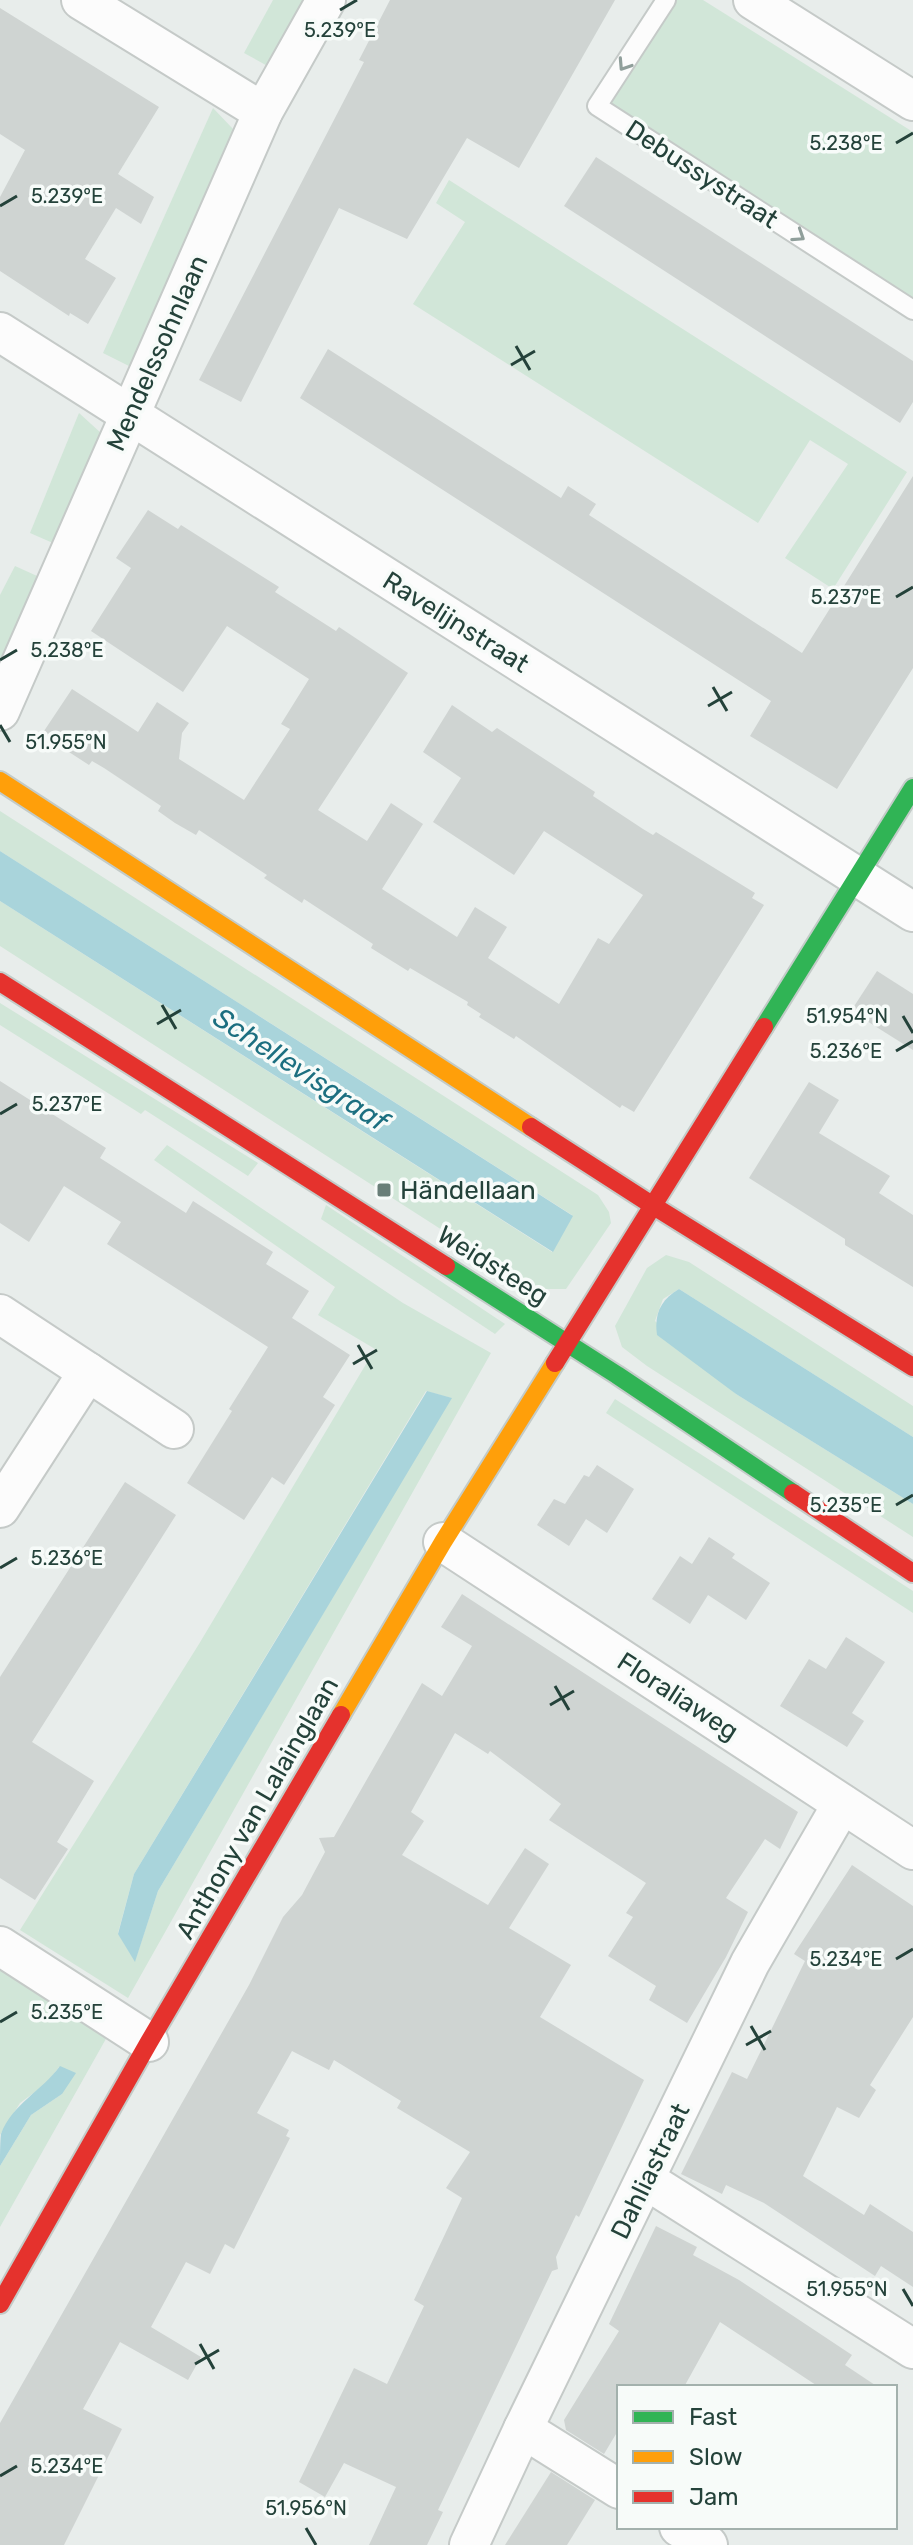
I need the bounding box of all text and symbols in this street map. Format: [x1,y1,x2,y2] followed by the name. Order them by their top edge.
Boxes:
[304,18,376,42] text: 5.239°E
[618,57,633,71] one-way arrow
[620,114,784,235] street label: Debussystraat
[809,131,883,155] text: 5.238°E
[31,184,103,208] text: 5.239°E
[790,226,804,241] one-way arrow
[100,250,215,456] street label: Mendelssohnlaan
[377,565,535,680] street label: Ravelijnstraat
[811,585,881,609] text: 5.237°E
[30,638,104,662] text: 5.238°E
[25,730,107,754] text: 51.955°N
[207,1001,397,1140] water label: Schellevisgraaf
[806,1004,888,1028] text: 51.954°N
[810,1039,882,1063] text: 5.236°E
[32,1092,102,1116] text: 5.237°E
[400,1175,536,1206] place label: Händellaan
[375,1181,393,1199] marker: Händellaan
[432,1219,554,1312] street label: Weidsteeg
[810,1493,882,1517] text: 5.235°E
[31,1546,103,1570] text: 5.236°E
[611,1646,744,1747] street label: Floraliaweg
[170,1672,345,1945] street label: Anthony van Lalainglaan
[810,1947,882,1971] text: 5.234°E
[31,2000,103,2024] text: 5.235°E
[604,2098,697,2244] street label: Dahliastraat
[806,2277,888,2301] text: 51.955°N
[617,2385,897,2529] legend
[689,2403,737,2431] text: Fast
[689,2443,742,2471] text: Slow
[31,2454,103,2478] text: 5.234°E
[689,2483,739,2511] text: Jam
[265,2496,347,2520] text: 51.956°N

